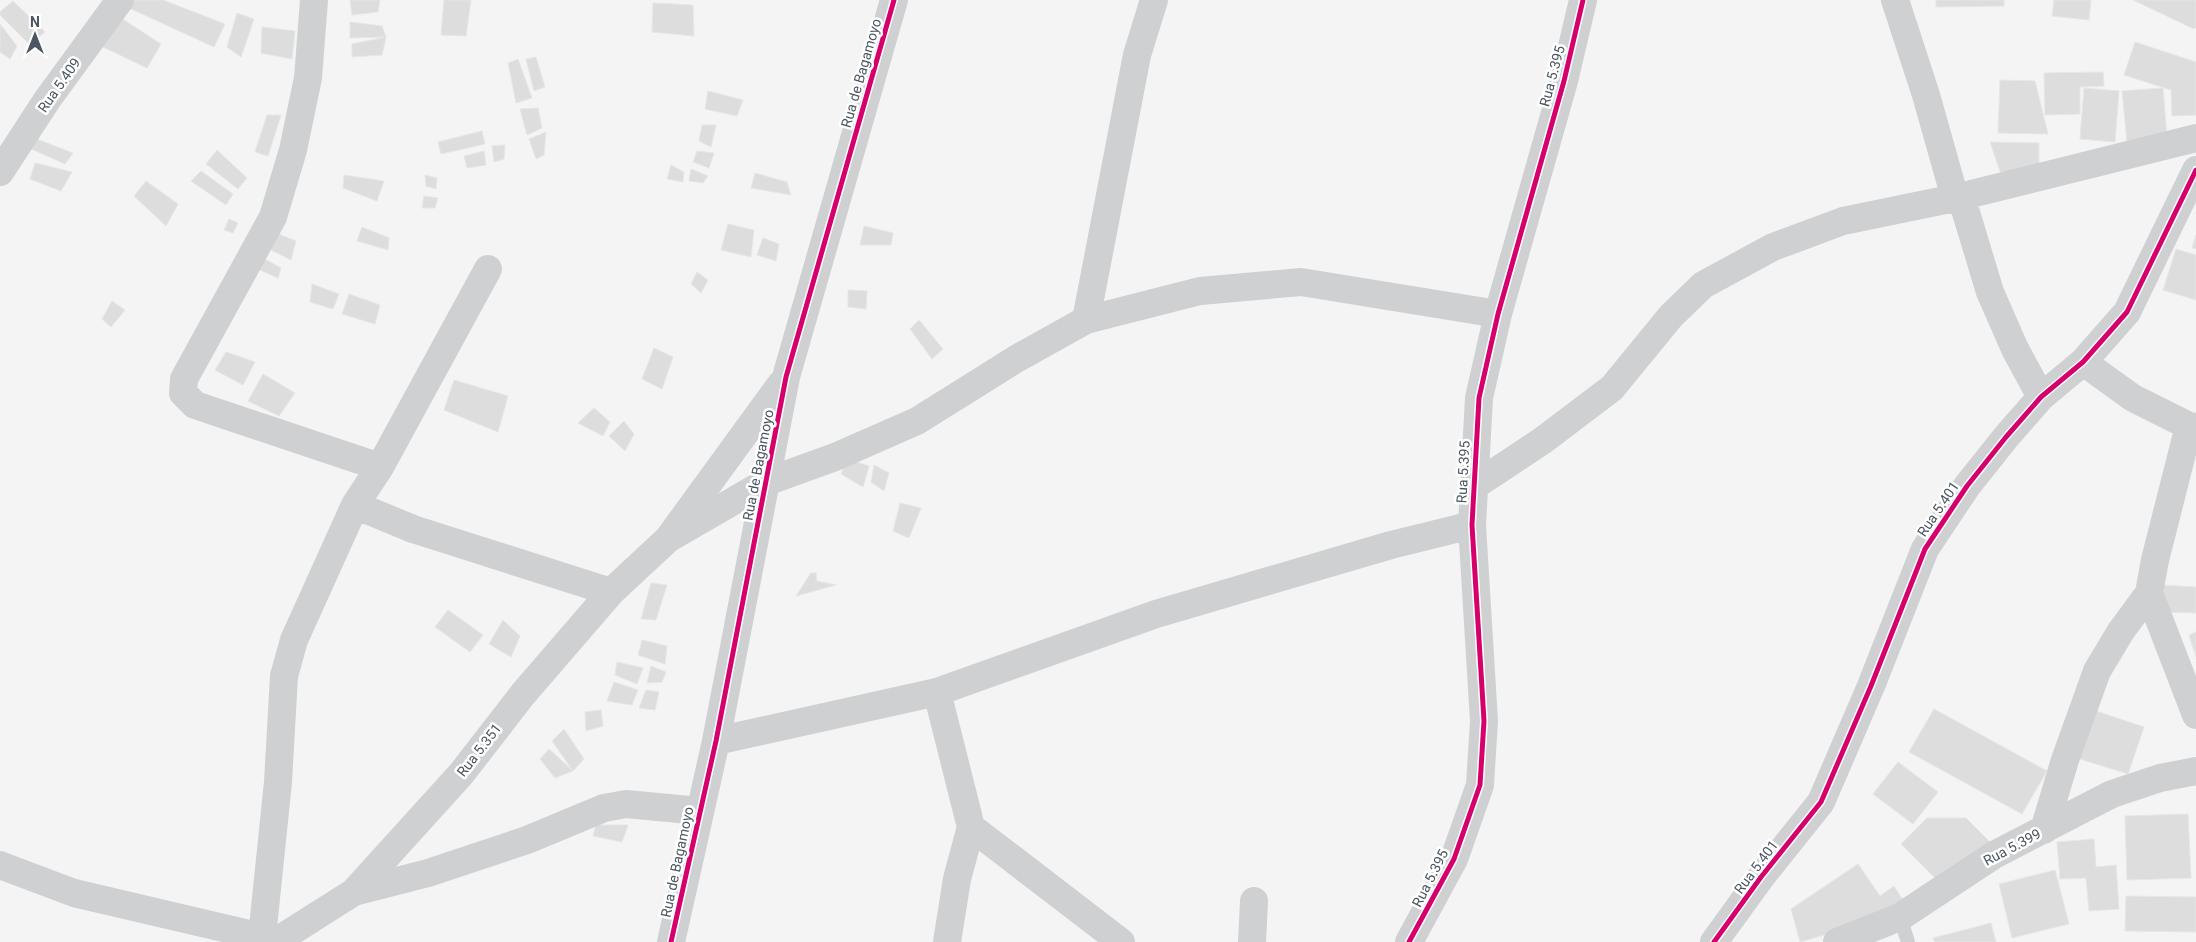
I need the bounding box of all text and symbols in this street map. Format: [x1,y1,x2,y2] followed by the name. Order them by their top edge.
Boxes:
[10,10,60,60] north arrow
[30,14,40,30] text: N
[838,17,884,129] street label: Rua de Bagamoyo
[1536,44,1568,108] street label: Rua 5.395
[34,55,84,115] street label: Rua 5.409
[739,408,777,522] street label: Rua de Bagamoyo
[1453,440,1473,504] street label: Rua 5.395
[1914,479,1962,539] street label: Rua 5.401
[453,720,505,780] street label: Rua 5.351
[657,805,697,919] street label: Rua de Bagamoyo
[1981,825,2043,869] street label: Rua 5.399
[1731,837,1781,897] street label: Rua 5.401
[1409,846,1451,910] street label: Rua 5.395

